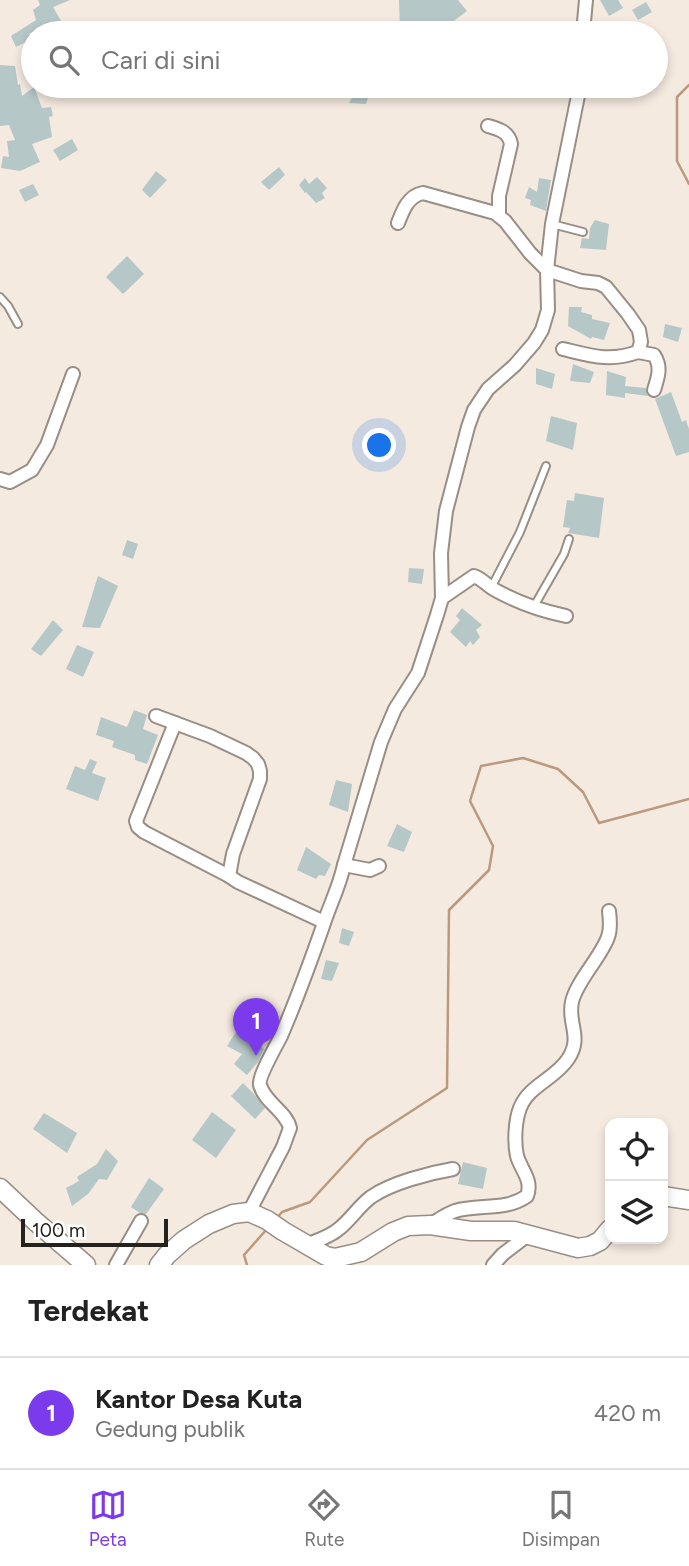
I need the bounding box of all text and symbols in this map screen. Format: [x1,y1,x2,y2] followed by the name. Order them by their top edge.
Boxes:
[21,21,668,98] search box
[45,41,83,79] icon: search
[101,44,221,76] text: Cari di sini
[362,428,396,462] your location
[233,998,279,1056] pin: 1
[605,1118,668,1244] map controls
[605,1118,668,1181] button: locate
[605,1181,668,1244] button: layers
[21,1216,168,1248] scale bar
[32,1219,85,1242] text: 100 m
[28,1292,149,1329] text: Terdekat
[95,1383,302,1415] text: Kantor Desa Kuta
[46,1399,56,1427] text: 1
[594,1399,661,1427] text: 420 m
[95,1415,245,1443] text: Gedung publik
[89,1486,127,1551] tab: Peta
[304,1486,344,1551] tab: Rute
[522,1486,600,1551] tab: Disimpan

